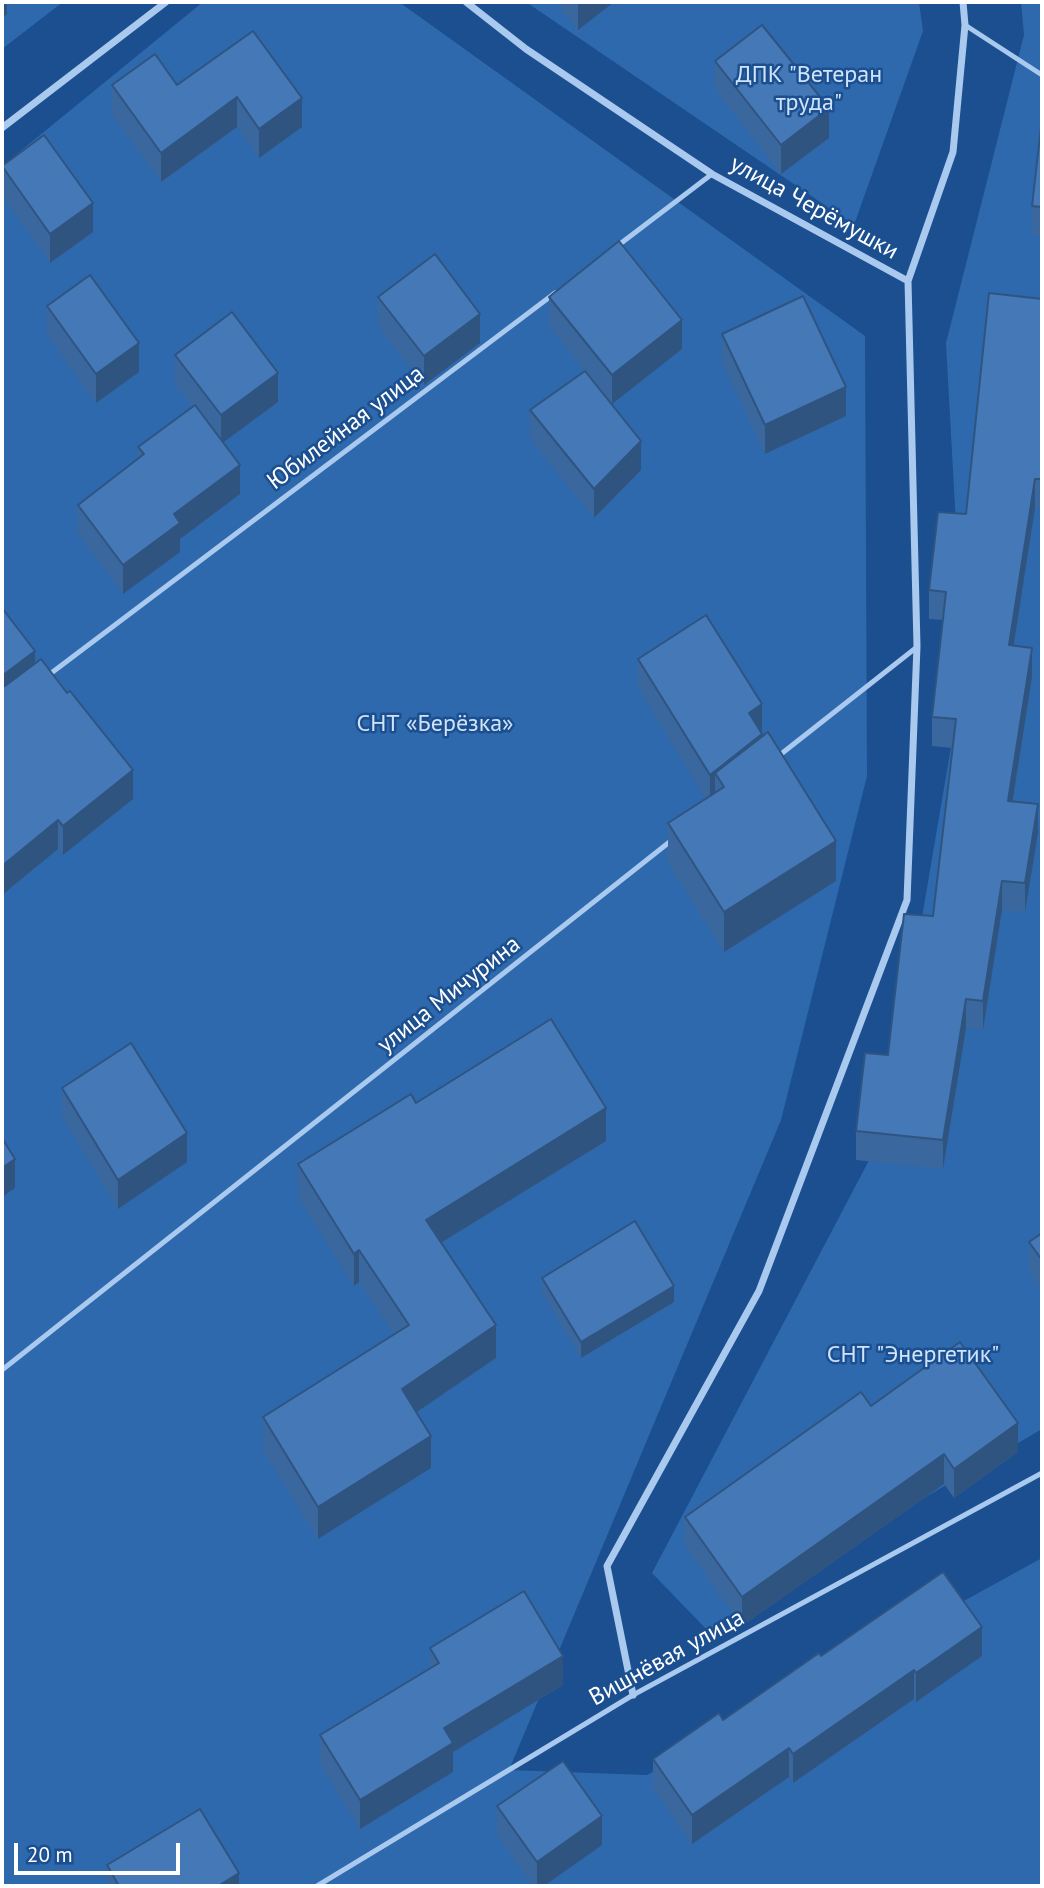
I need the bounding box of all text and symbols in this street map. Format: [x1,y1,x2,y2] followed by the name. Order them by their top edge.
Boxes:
[736,61,882,117] park label: ДПК "Ветеран труда"
[725,150,903,266] street label: улица Черёмушки
[262,360,430,496] street label: Юбилейная улица
[356,710,514,738] park label: СНТ «Берёзка»
[372,930,526,1060] street label: улица Мичурина
[827,1341,999,1369] park label: СНТ "Энергетик"
[584,1604,750,1712] street label: Вишнёвая улица
[18,1828,184,1872] scale bar
[27,1841,73,1868] text: 20 m

